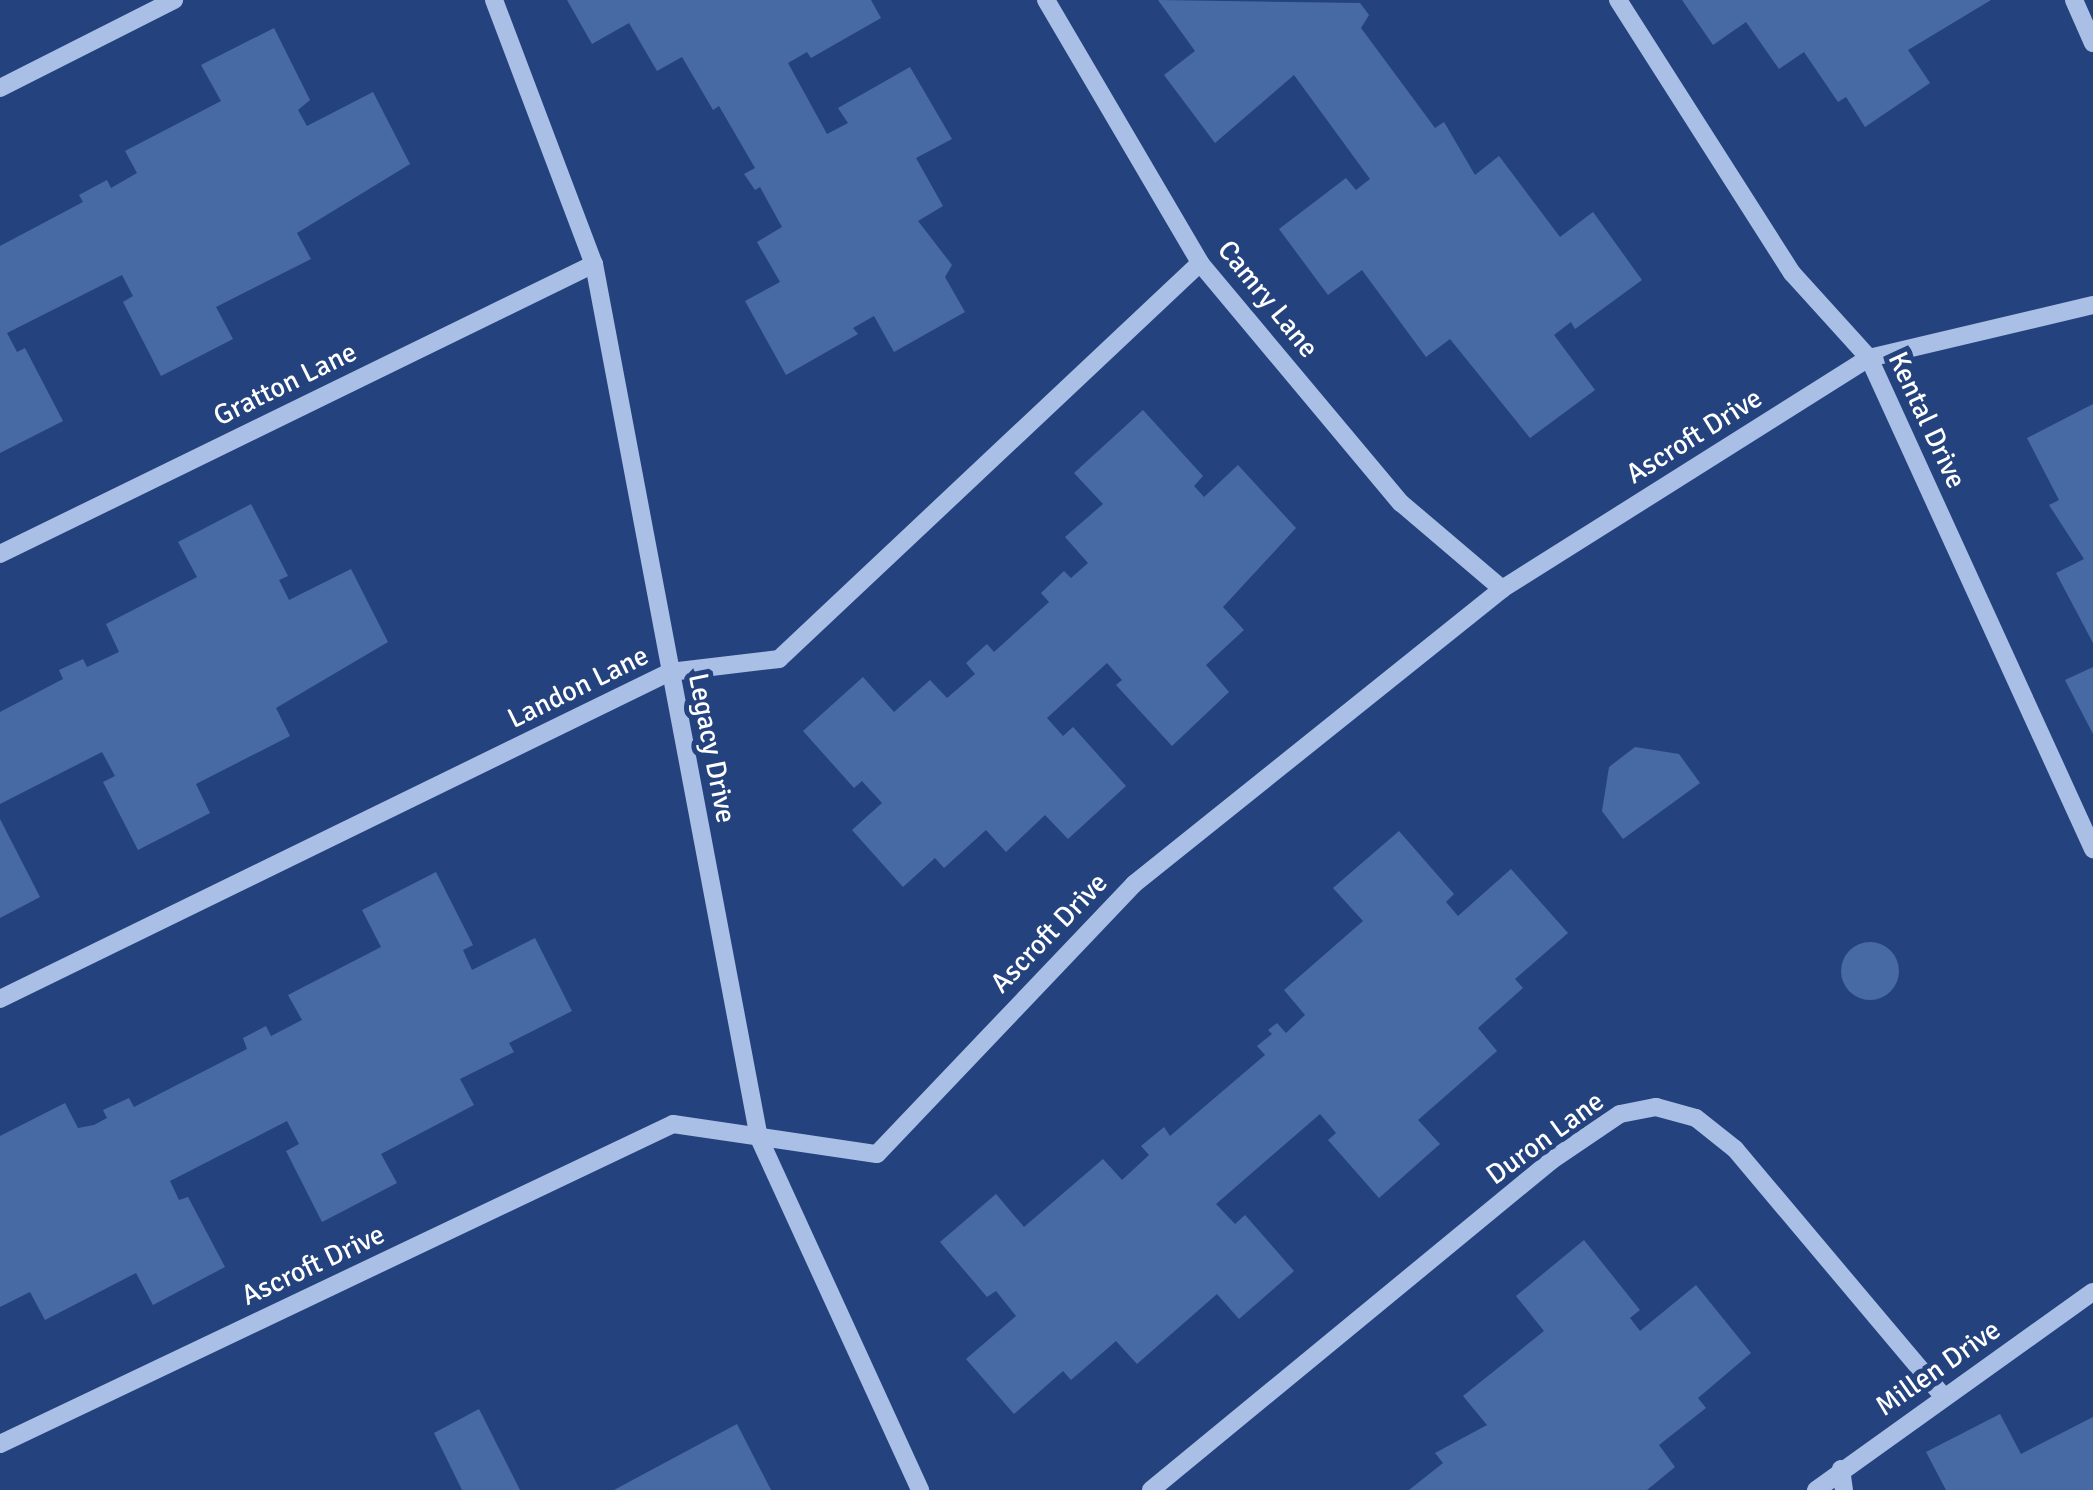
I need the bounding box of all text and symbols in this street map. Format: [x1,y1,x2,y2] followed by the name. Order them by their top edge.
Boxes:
[1210,234,1326,364] street label: Camry Lane
[208,335,362,433] street label: Gratton Lane
[1881,347,1973,493] street label: Kental Drive
[1620,381,1768,491] street label: Ascroft Drive
[502,638,654,736] street label: Landon Lane
[681,670,743,826] street label: Legacy Drive
[984,866,1114,1000] street label: Ascroft Drive
[1480,1084,1610,1192] street label: Duron Lane
[236,1217,390,1313] street label: Ascroft Drive
[1869,1313,2007,1423] street label: Millen Drive

